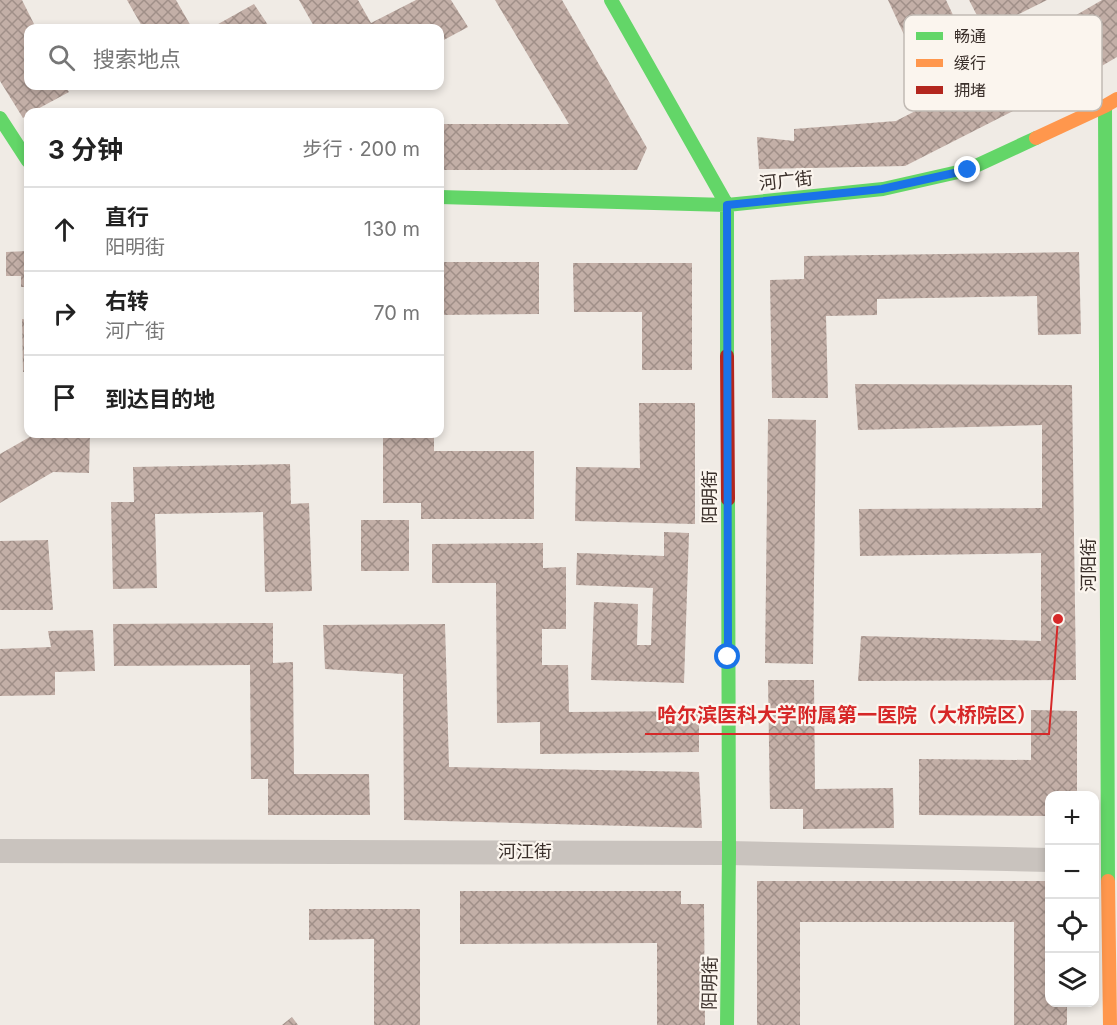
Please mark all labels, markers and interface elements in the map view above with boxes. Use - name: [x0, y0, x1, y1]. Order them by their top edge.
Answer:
- legend: [904, 15, 1102, 111]
- search box: [24, 24, 444, 90]
- text: 畅通: [954, 26, 986, 46]
- icon: search: [45, 41, 78, 74]
- text: 搜索地点: [93, 46, 181, 72]
- text: 缓行: [954, 53, 986, 73]
- text: 拥堵: [954, 80, 986, 100]
- text: 3 分钟: [48, 134, 123, 165]
- text: 步行 · 200 m: [302, 137, 420, 161]
- route end: [954, 156, 980, 182]
- street label: 河广街: [758, 167, 814, 194]
- text: 直行: [105, 204, 149, 230]
- icon: ahead: [48, 213, 81, 246]
- text: 130 m: [364, 217, 420, 241]
- text: 阳明街: [105, 235, 165, 259]
- text: 右转: [105, 288, 149, 314]
- icon: right: [48, 297, 81, 330]
- text: 70 m: [373, 301, 420, 325]
- text: 河广街: [105, 319, 165, 343]
- icon: arrive: [48, 381, 81, 414]
- text: 到达目的地: [105, 386, 215, 412]
- street label: 阳明街: [699, 470, 720, 524]
- street label: 河阳街: [1078, 538, 1099, 592]
- route start: [714, 643, 740, 669]
- callout: 哈尔滨医科大学附属第一医院（大桥院区）: [645, 696, 1049, 734]
- text: 哈尔滨医科大学附属第一医院（大桥院区）: [657, 703, 1037, 727]
- map controls: [1045, 791, 1099, 1007]
- button: +: [1045, 791, 1099, 845]
- street label: 河江街: [498, 841, 552, 862]
- button: −: [1045, 845, 1099, 899]
- button: locate: [1045, 899, 1099, 953]
- button: layers: [1045, 953, 1099, 1007]
- street label: 阳明街: [699, 956, 720, 1010]

